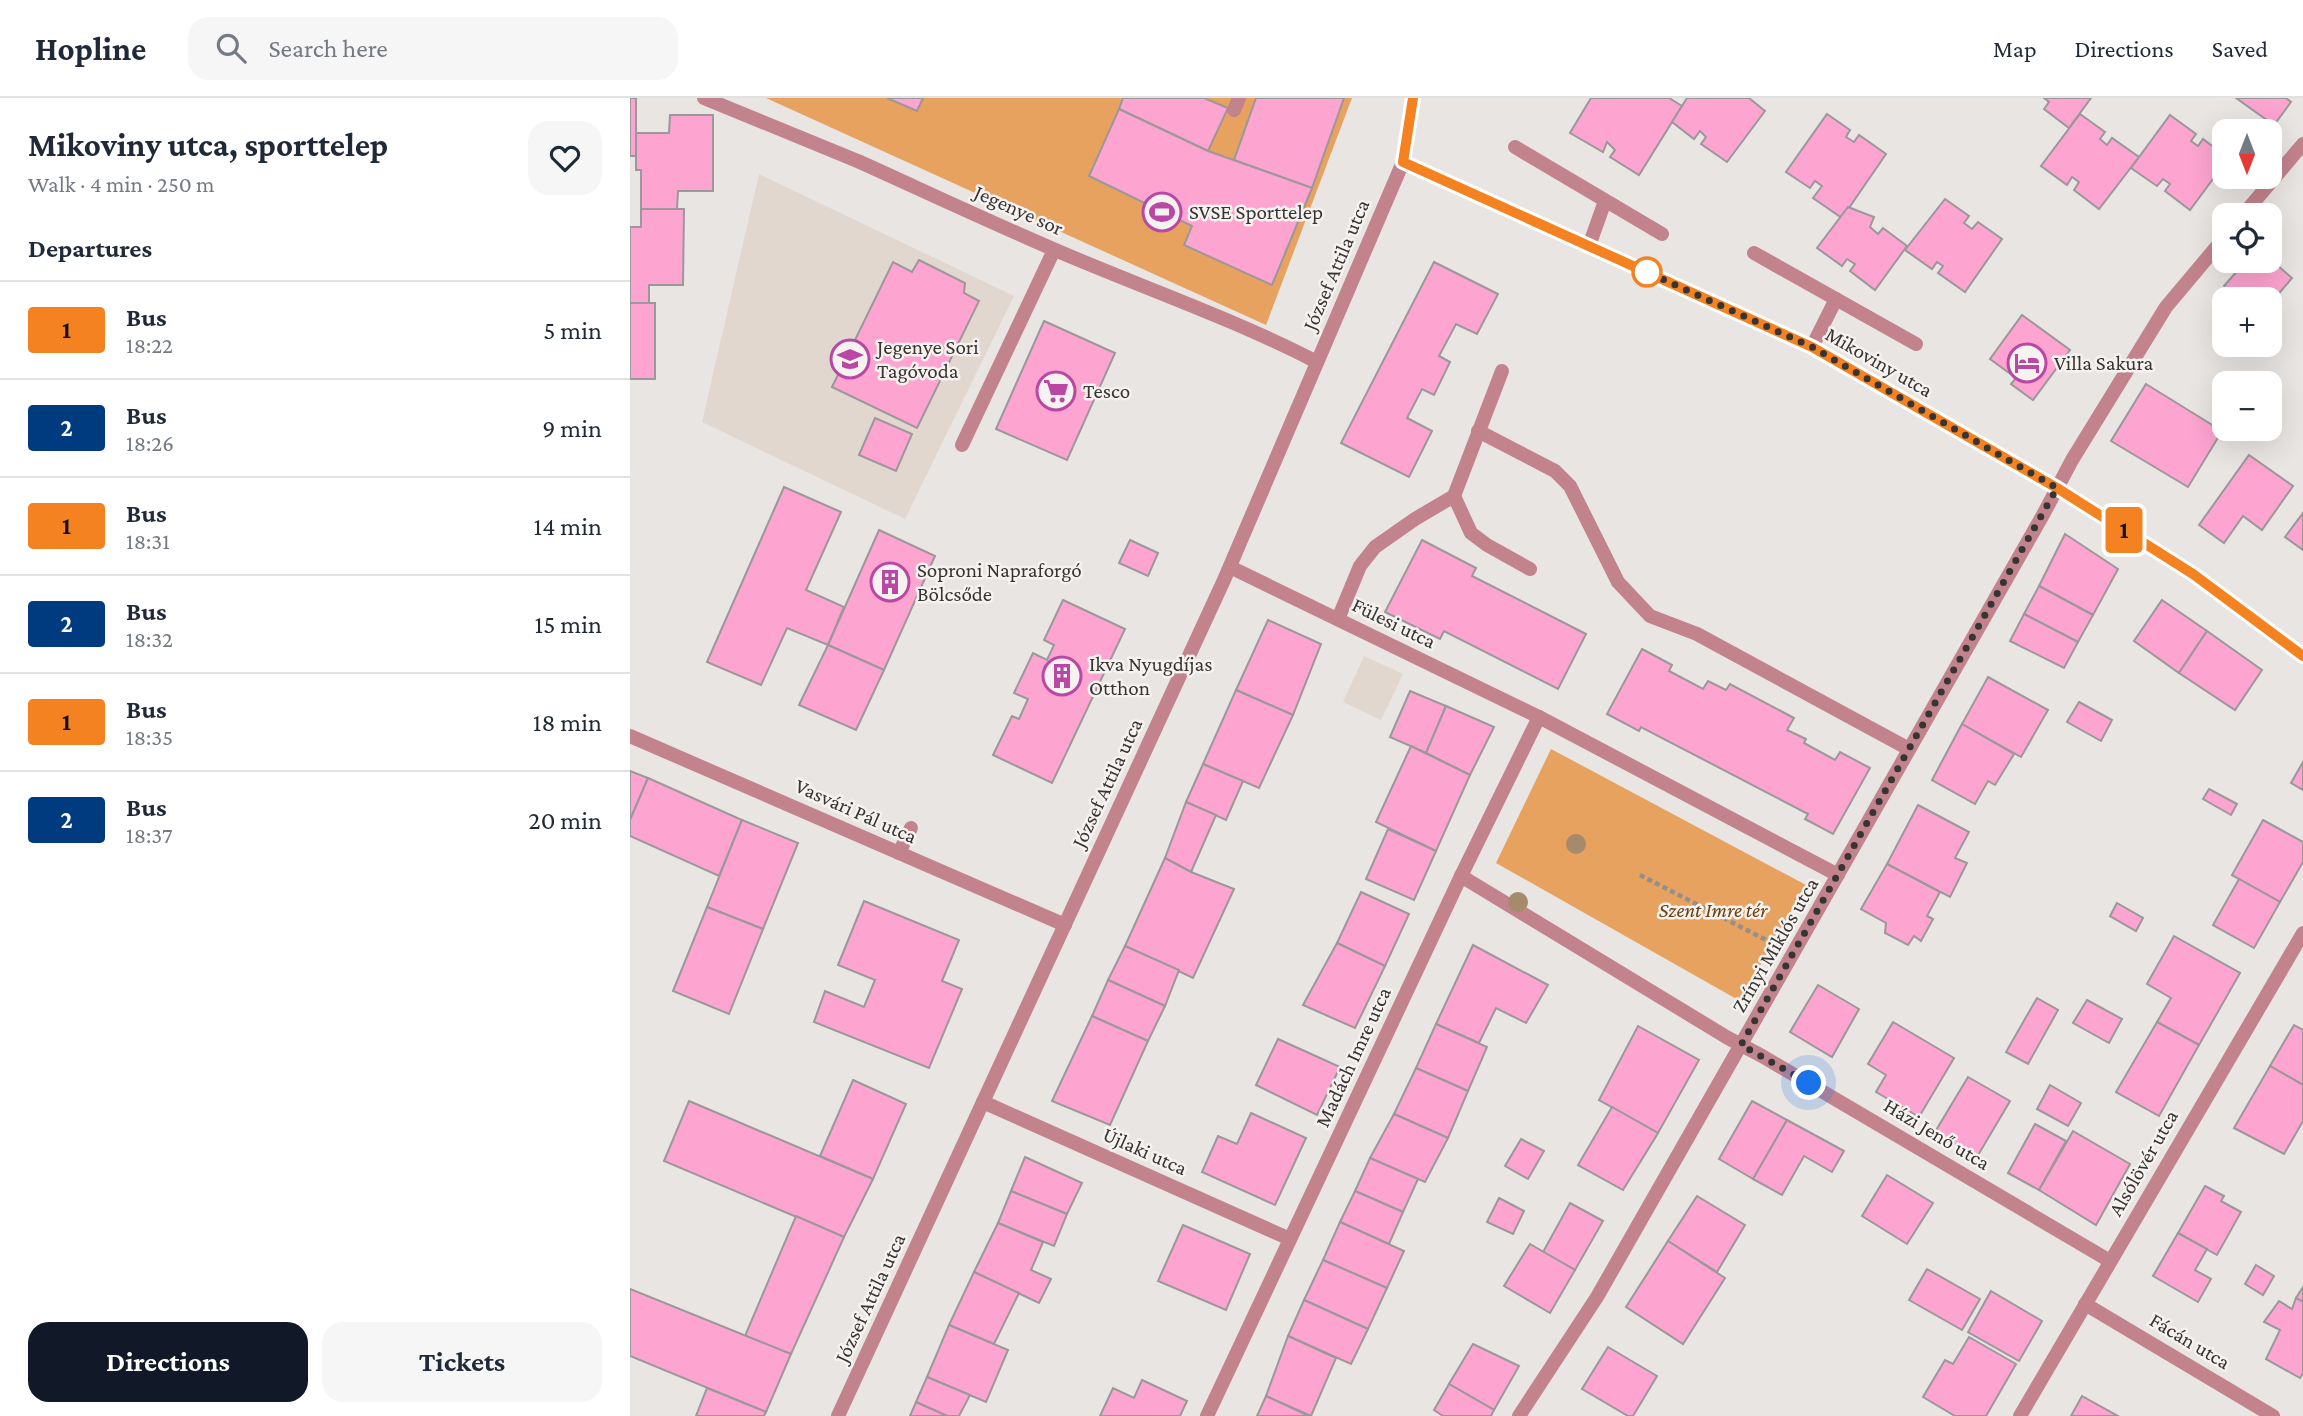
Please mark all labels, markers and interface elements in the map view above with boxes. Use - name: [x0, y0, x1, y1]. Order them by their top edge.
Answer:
- search box: [188, 17, 678, 80]
- icon: search: [212, 29, 250, 67]
- text: Hopline: [35, 30, 146, 67]
- text: Search here: [268, 34, 388, 63]
- text: Map: [1993, 35, 2037, 62]
- text: Directions: [2075, 35, 2174, 62]
- text: Saved: [2212, 35, 2268, 62]
- north arrow: [2212, 119, 2282, 189]
- map controls: [2212, 119, 2282, 441]
- button: heart: [528, 121, 602, 195]
- text: Mikoviny utca, sporttelep: [28, 126, 388, 163]
- text: Walk · 4 min · 250 m: [28, 171, 215, 197]
- street label: Jegenye sor: [969, 179, 1068, 240]
- sports icon: SVSE Sporttelep: [1141, 191, 1183, 233]
- street label: József Attila utca: [1297, 196, 1374, 336]
- place label: SVSE Sporttelep: [1189, 200, 1323, 224]
- button: locate: [2212, 203, 2282, 273]
- text: Departures: [28, 234, 152, 263]
- unlabelled marker: [1632, 257, 1662, 287]
- button: +: [2212, 287, 2282, 357]
- text: Bus: [126, 303, 167, 332]
- text: 1: [62, 316, 71, 343]
- text: 5 min: [543, 316, 602, 345]
- street label: Mikoviny utca: [1821, 322, 1937, 402]
- text: 18:22: [126, 332, 173, 358]
- place label: Jegenye Sori Tagóvoda: [875, 335, 979, 383]
- school or university icon: Jegenye Sori Tagóvoda: [829, 338, 871, 380]
- hotel icon: Villa Sakura: [2006, 342, 2048, 384]
- place label: Villa Sakura: [2054, 351, 2153, 375]
- supermarket icon: Tesco: [1035, 370, 1077, 412]
- button: −: [2212, 371, 2282, 441]
- place label: Tesco: [1083, 379, 1130, 403]
- text: Bus: [126, 401, 167, 430]
- text: 2: [60, 414, 73, 441]
- text: 9 min: [542, 414, 602, 443]
- text: 18:26: [126, 430, 174, 456]
- text: Bus: [126, 499, 167, 528]
- line badge: 1: [2101, 507, 2147, 553]
- text: 1: [62, 512, 71, 539]
- text: 14 min: [534, 512, 602, 541]
- text: 1: [2120, 516, 2128, 543]
- text: 18:31: [126, 528, 170, 554]
- place label: Soproni Napraforgó Bölcsőde: [917, 558, 1082, 606]
- building icon: Soproni Napraforgó Bölcsőde: [869, 561, 911, 603]
- street label: Fülesi utca: [1348, 592, 1440, 654]
- text: Bus: [126, 597, 167, 626]
- text: 2: [60, 610, 73, 637]
- text: 15 min: [535, 610, 602, 639]
- text: 18:32: [126, 626, 173, 652]
- place label: Ikva Nyugdíjas Otthon: [1089, 652, 1212, 700]
- building icon: Ikva Nyugdíjas Otthon: [1041, 655, 1083, 697]
- text: Bus: [126, 695, 167, 724]
- text: 1: [62, 708, 71, 735]
- text: 18 min: [533, 708, 602, 737]
- street label: József Attila utca: [1066, 714, 1148, 853]
- text: 18:35: [126, 724, 173, 750]
- street label: Vasvári Pál utca: [791, 773, 921, 849]
- text: Bus: [126, 793, 167, 822]
- text: 2: [60, 806, 73, 833]
- text: 20 min: [528, 806, 602, 835]
- text: 18:37: [126, 822, 173, 848]
- street label: Zrínyi Miklós utca: [1727, 873, 1823, 1017]
- park label: Szent Imre tér: [1659, 898, 1768, 922]
- street label: Madách Imre utca: [1310, 983, 1396, 1131]
- your location: [1791, 1065, 1826, 1100]
- street label: Házi Jenő utca: [1880, 1093, 1995, 1175]
- street label: Alsólövér utca: [2103, 1105, 2183, 1220]
- street label: Újlaki utca: [1099, 1122, 1191, 1180]
- street label: József Attila utca: [829, 1229, 911, 1368]
- street label: Fácán utca: [2145, 1308, 2235, 1375]
- button: Directions: [28, 1322, 308, 1402]
- button: Tickets: [322, 1322, 602, 1402]

